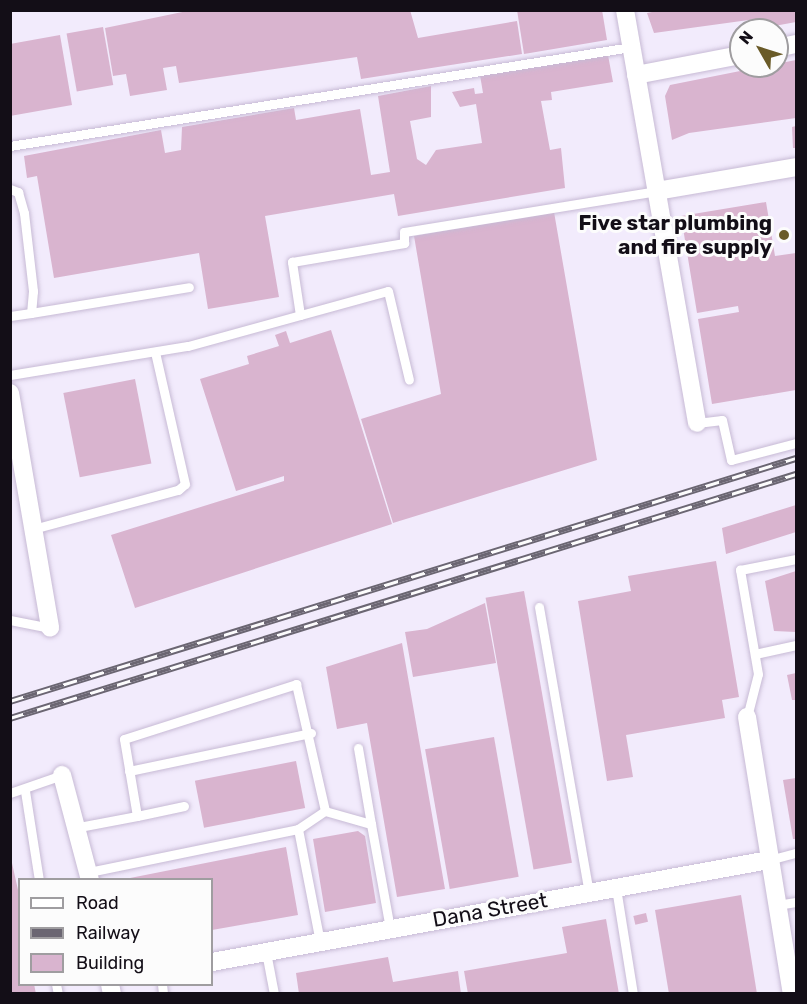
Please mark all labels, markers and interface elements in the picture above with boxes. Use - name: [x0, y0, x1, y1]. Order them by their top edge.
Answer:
- north arrow: [729, 18, 789, 78]
- text: N: [735, 27, 757, 48]
- place label: Five star plumbing and fire supply: [578, 210, 772, 260]
- marker: Five star plumbing and fire supply: [777, 228, 791, 242]
- legend: [18, 878, 213, 986]
- street label: Dana Street: [431, 887, 549, 933]
- text: Road: [76, 892, 119, 914]
- text: Railway: [76, 922, 140, 944]
- text: Building: [76, 952, 144, 974]

